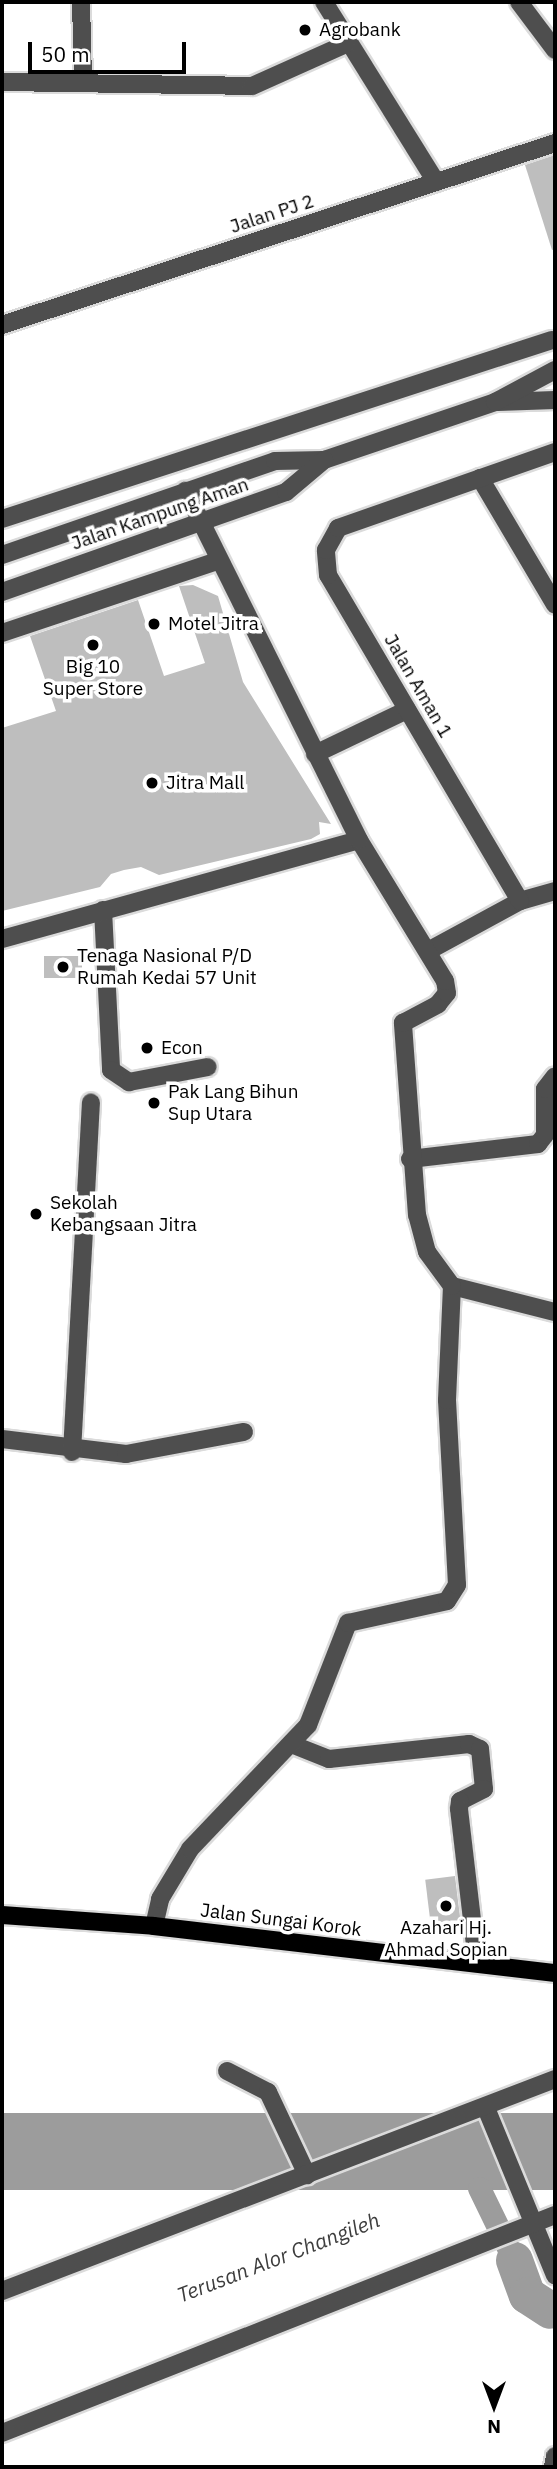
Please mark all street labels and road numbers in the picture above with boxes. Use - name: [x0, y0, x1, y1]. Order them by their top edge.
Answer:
- street label: Jalan PJ 2: [227, 190, 317, 238]
- street label: Jalan Kampung Aman: [68, 473, 252, 555]
- street label: Jalan Aman 1: [379, 630, 457, 742]
- street label: Jalan Sungai Korok: [199, 1899, 363, 1941]

